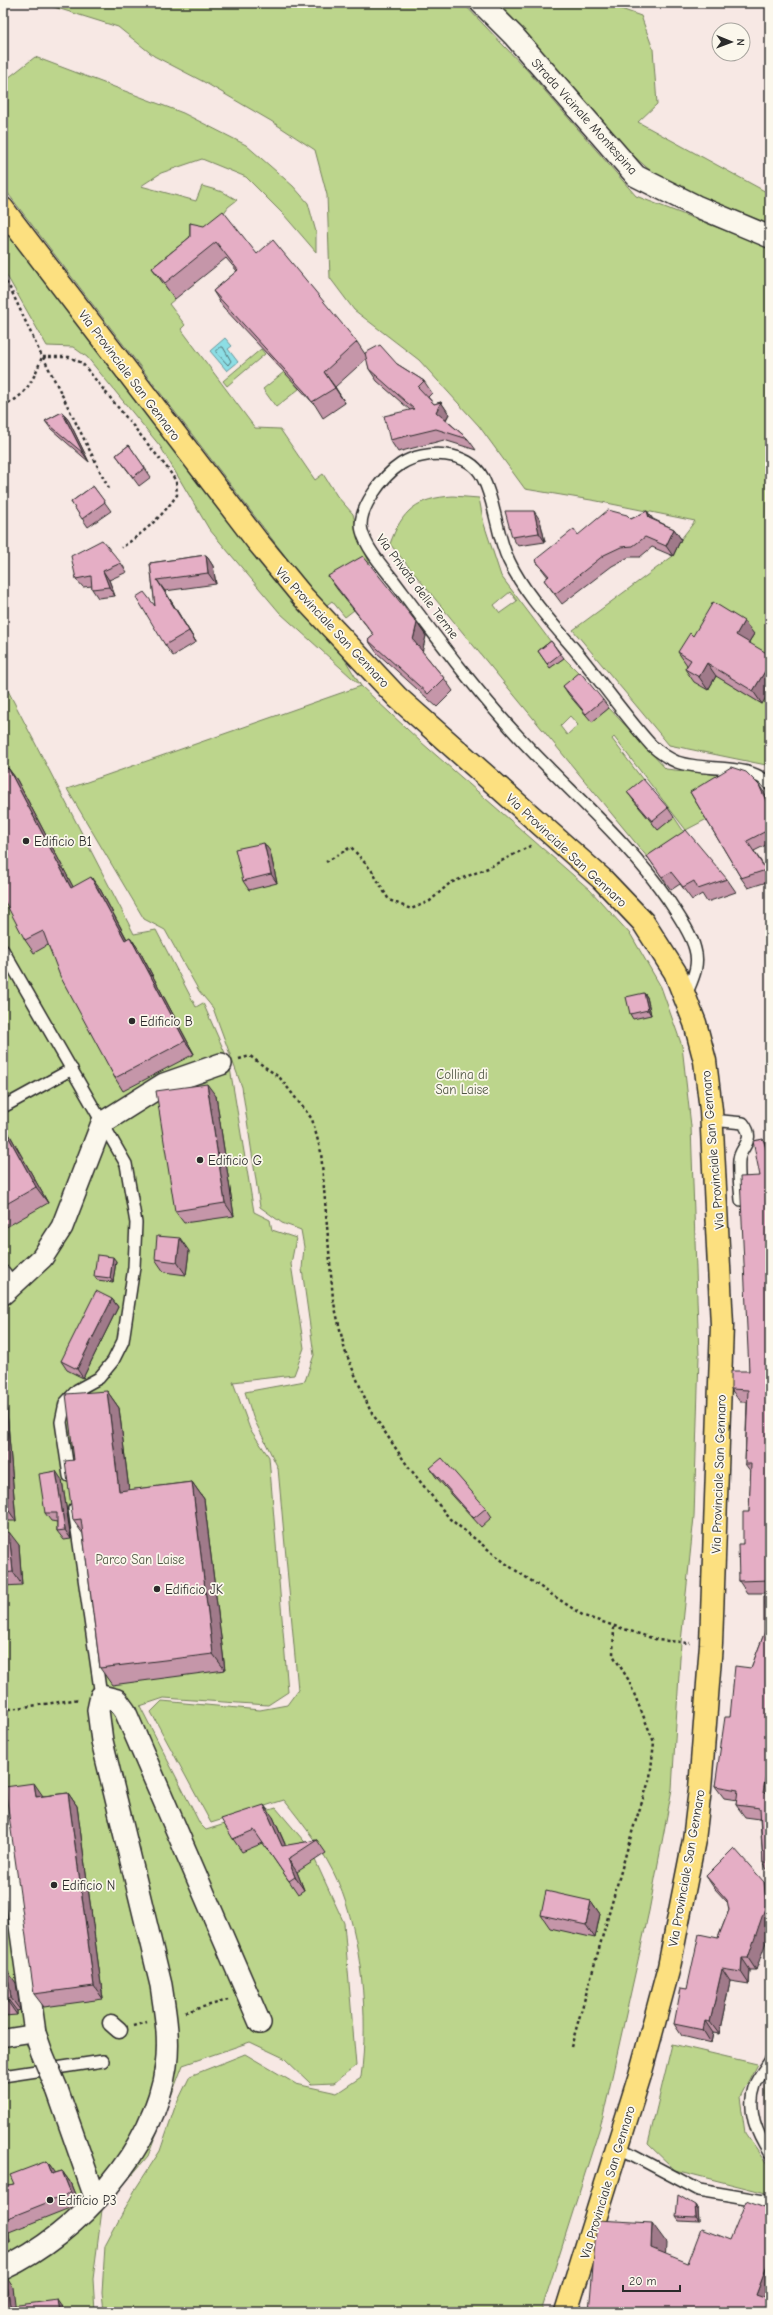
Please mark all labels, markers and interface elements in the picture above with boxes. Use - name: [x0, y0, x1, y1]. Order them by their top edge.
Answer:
- north arrow: [711, 22, 751, 62]
- text: N: [734, 38, 747, 46]
- street label: Strada Vicinale Montespina: [528, 55, 641, 178]
- street label: Via Provinciale San Gennaro: [76, 307, 184, 444]
- street label: Via Privata delle Terme: [373, 531, 462, 642]
- street label: Via Provinciale San Gennaro: [273, 564, 393, 691]
- street label: Via Provinciale San Gennaro: [503, 791, 630, 910]
- place label: Edificio B1: [34, 834, 92, 849]
- marker: Edificio B1: [21, 836, 31, 846]
- place label: Edificio B: [140, 1014, 193, 1029]
- marker: Edificio B: [127, 1016, 137, 1026]
- park label: Collina di San Laise: [435, 1067, 489, 1097]
- street label: Via Provinciale San Gennaro: [698, 1070, 727, 1230]
- place label: Edificio G: [208, 1153, 262, 1168]
- marker: Edificio G: [195, 1155, 205, 1165]
- street label: Via Provinciale San Gennaro: [708, 1394, 729, 1554]
- park label: Parco San Laise: [96, 1552, 185, 1567]
- place label: Edificio JK: [165, 1582, 224, 1597]
- marker: Edificio JK: [152, 1584, 162, 1594]
- street label: Via Provinciale San Gennaro: [665, 1788, 708, 1948]
- place label: Edificio N: [62, 1878, 115, 1893]
- marker: Edificio N: [49, 1880, 59, 1890]
- street label: Via Provinciale San Gennaro: [577, 2104, 638, 2260]
- place label: Edificio P3: [58, 2193, 117, 2208]
- marker: Edificio P3: [45, 2195, 55, 2205]
- scale bar: [623, 2267, 680, 2293]
- text: 20 m: [629, 2274, 657, 2288]

